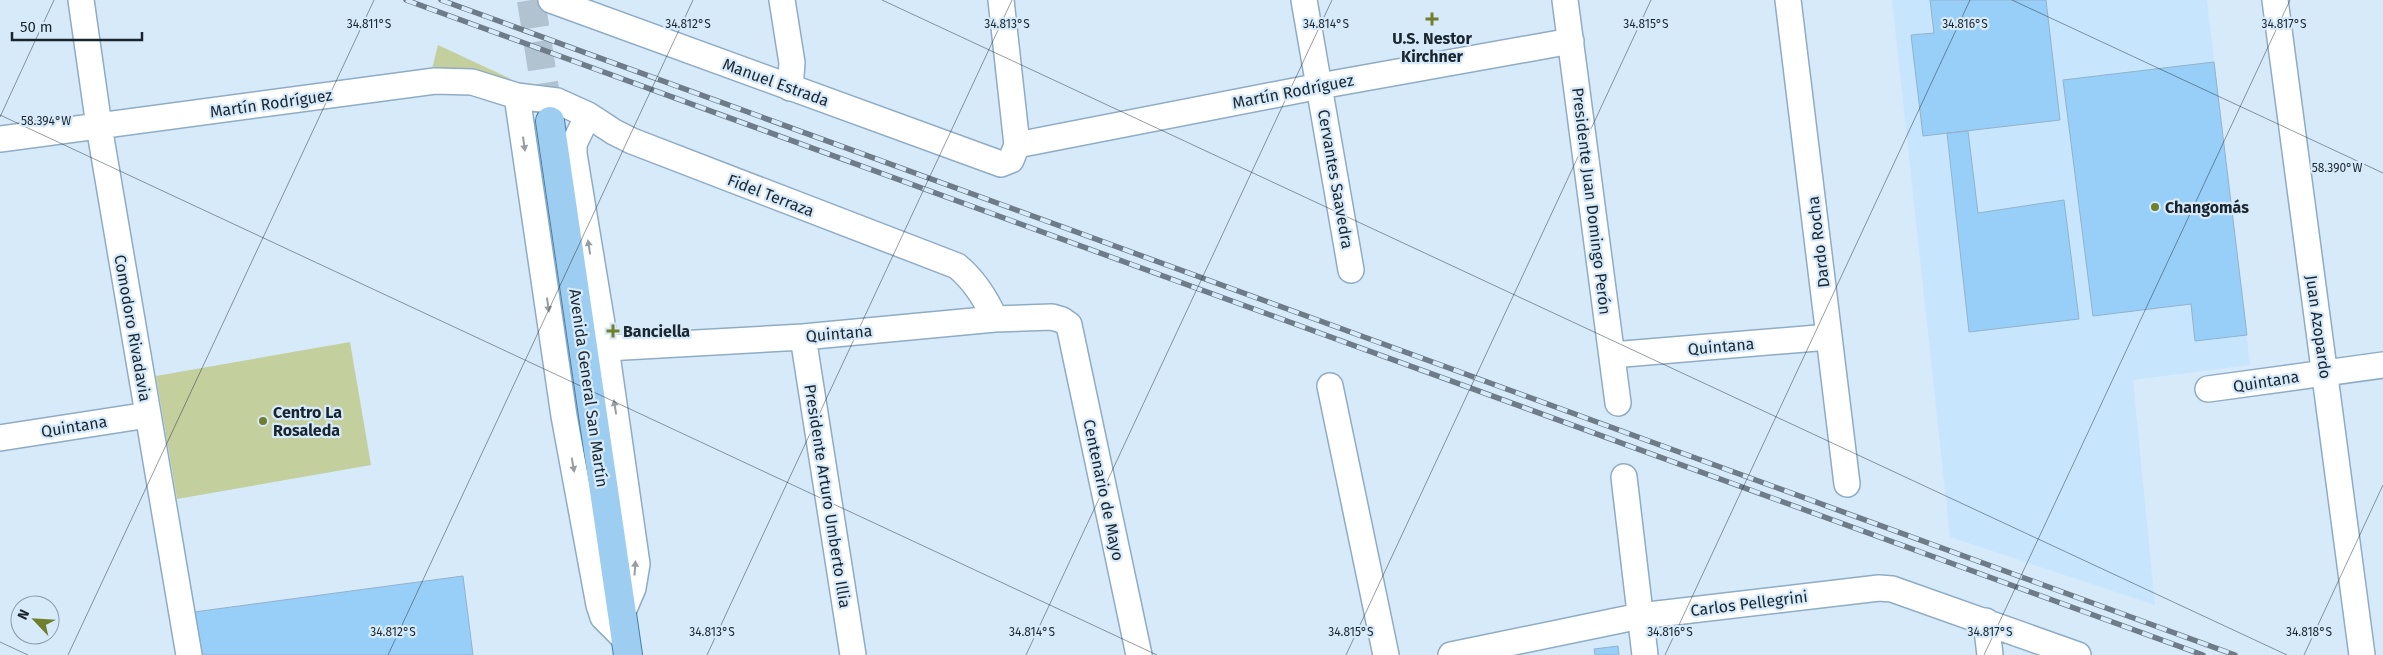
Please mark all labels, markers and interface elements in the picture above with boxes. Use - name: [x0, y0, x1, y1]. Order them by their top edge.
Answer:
- scale bar: [12, 10, 142, 42]
- marker: U.S. Nestor Kirchner: [1425, 12, 1439, 26]
- text: 34.811°S: [347, 17, 392, 31]
- text: 34.812°S: [665, 17, 711, 31]
- text: 34.813°S: [984, 17, 1030, 31]
- text: 34.814°S: [1303, 17, 1349, 31]
- text: 34.815°S: [1623, 17, 1669, 31]
- text: 34.816°S: [1942, 17, 1988, 31]
- text: 34.817°S: [2262, 17, 2307, 31]
- text: 50 m: [20, 18, 53, 36]
- place label: U.S. Nestor Kirchner: [1392, 29, 1472, 66]
- street label: Manuel Estrada: [720, 54, 832, 111]
- street label: Martín Rodríguez: [1231, 70, 1355, 113]
- street label: Martín Rodríguez: [209, 86, 333, 121]
- street label: Presidente Juan Domingo Perón: [1568, 86, 1615, 316]
- street label: Cervantes Saavedra: [1314, 108, 1357, 250]
- text: 58.394°W: [21, 114, 71, 128]
- one-way arrow: [520, 136, 528, 152]
- text: 58.390°W: [2312, 161, 2362, 175]
- street label: Fidel Terraza: [725, 170, 817, 221]
- street label: Dardo Rocha: [1803, 195, 1834, 289]
- place label: Changomás: [2165, 198, 2249, 217]
- marker: Changomás: [2149, 201, 2161, 213]
- one-way arrow: [585, 238, 593, 254]
- street label: Comodoro Rivadavia: [110, 253, 155, 403]
- street label: Juan Azopardo: [2302, 274, 2335, 380]
- street label: Avenida General San Martín: [565, 288, 612, 488]
- one-way arrow: [544, 297, 552, 313]
- street label: Quintana: [805, 321, 873, 346]
- place label: Banciella: [623, 322, 690, 341]
- marker: Banciella: [607, 325, 619, 337]
- street label: Quintana: [1687, 334, 1755, 359]
- street label: Quintana: [2232, 367, 2301, 396]
- street label: Presidente Arturo Umberto Illia: [800, 383, 855, 609]
- one-way arrow: [611, 399, 619, 415]
- place label: Centro La Rosaleda: [273, 403, 342, 440]
- street label: Quintana: [40, 412, 109, 441]
- marker: Centro La Rosaleda: [257, 415, 269, 427]
- street label: Centenario de Mayo: [1079, 418, 1128, 562]
- one-way arrow: [570, 458, 578, 474]
- one-way arrow: [632, 560, 640, 576]
- street label: Carlos Pellegrini: [1689, 587, 1809, 620]
- north arrow: [10, 595, 60, 645]
- text: N: [14, 607, 33, 623]
- text: 34.812°S: [370, 625, 416, 639]
- text: 34.813°S: [689, 625, 735, 639]
- text: 34.814°S: [1009, 625, 1055, 639]
- text: 34.815°S: [1328, 625, 1374, 639]
- text: 34.816°S: [1647, 625, 1693, 639]
- text: 34.817°S: [1968, 625, 2013, 639]
- text: 34.818°S: [2286, 625, 2332, 639]

